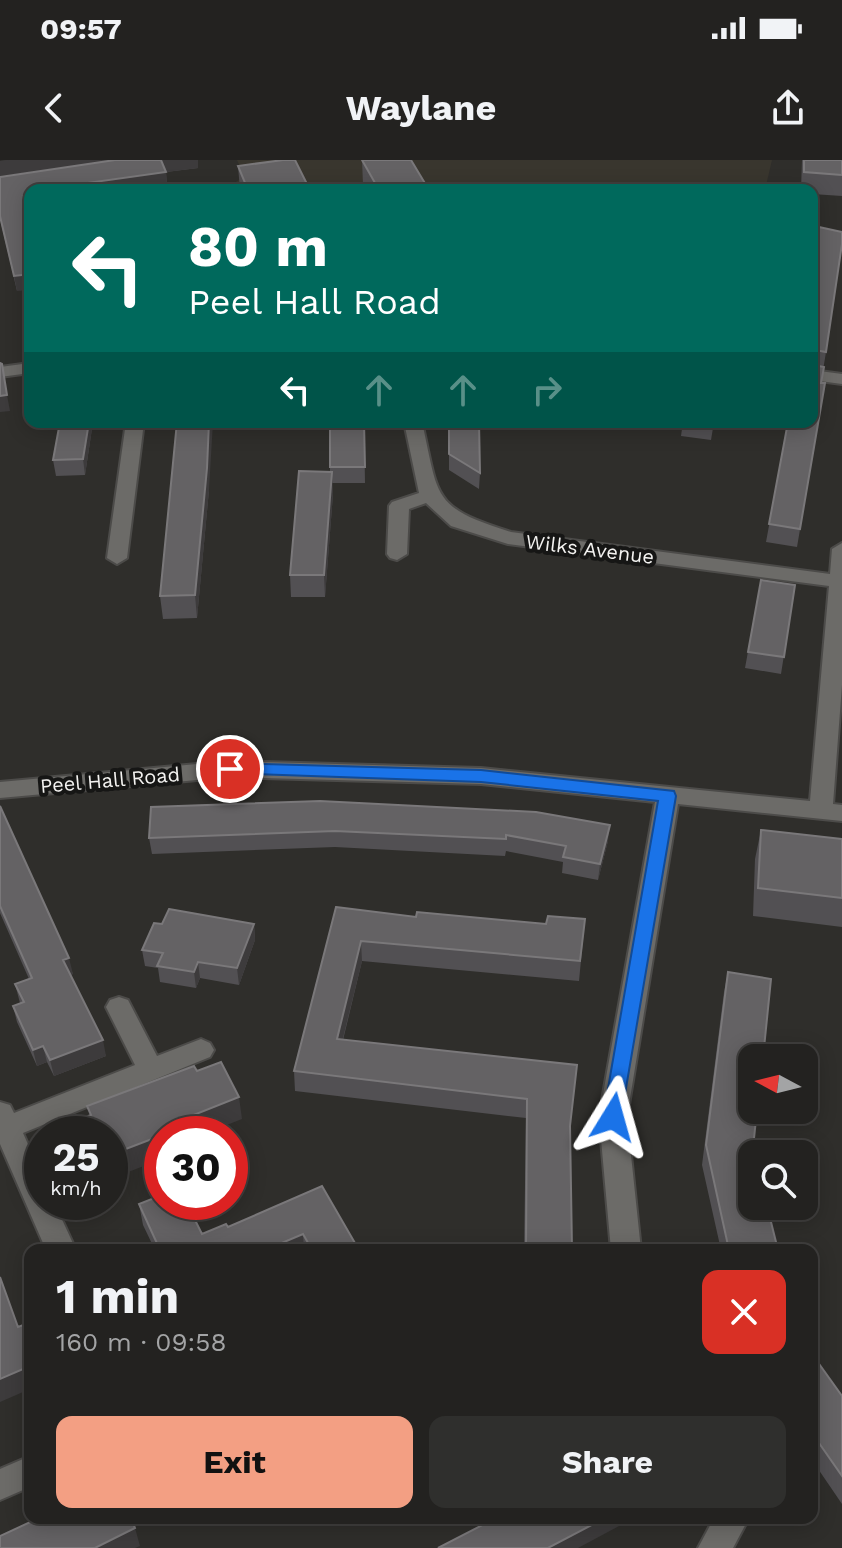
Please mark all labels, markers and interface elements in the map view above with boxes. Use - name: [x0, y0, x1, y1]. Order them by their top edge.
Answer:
- text: 09:57: [40, 11, 122, 46]
- icon: back: [32, 86, 76, 130]
- icon: share: [766, 86, 810, 130]
- text: Waylane: [346, 87, 496, 129]
- text: 80 m: [188, 214, 328, 280]
- icon: left: [56, 216, 160, 320]
- text: Peel Hall Road: [188, 281, 441, 323]
- icon: left: [273, 368, 317, 412]
- icon: ahead: [357, 368, 401, 412]
- icon: ahead: [441, 368, 485, 412]
- icon: right: [525, 368, 569, 412]
- street label: Wilks Avenue: [524, 529, 656, 569]
- pin: [196, 735, 264, 803]
- icon: arrive: [208, 747, 252, 791]
- street label: Peel Hall Road: [39, 762, 181, 798]
- north arrow: [738, 1044, 818, 1124]
- map controls: [738, 1044, 818, 1220]
- position arrow: [571, 1075, 655, 1159]
- speed limit sign: 30: [144, 1116, 248, 1220]
- text: 25: [52, 1134, 100, 1181]
- button: search: [738, 1140, 818, 1220]
- text: km/h: [50, 1176, 102, 1200]
- text: 1 min: [56, 1268, 179, 1325]
- button: close: [702, 1270, 786, 1354]
- text: 160 m · 09:58: [56, 1327, 226, 1357]
- button: Exit: [56, 1416, 413, 1508]
- button: Share: [429, 1416, 786, 1508]

